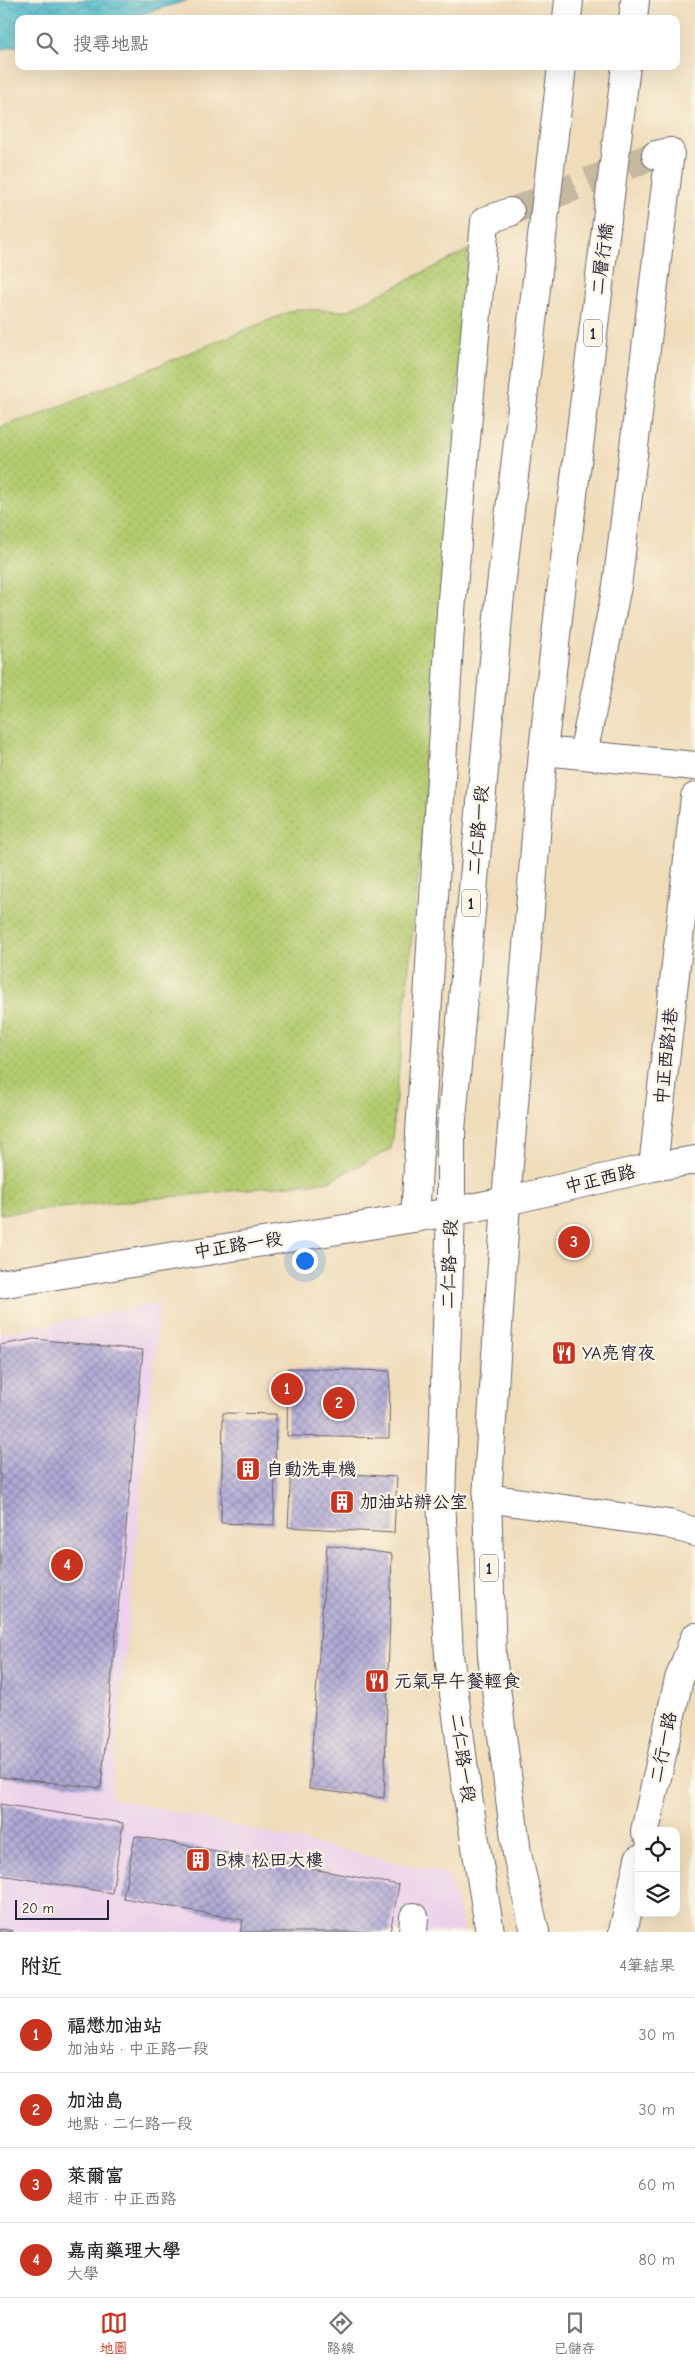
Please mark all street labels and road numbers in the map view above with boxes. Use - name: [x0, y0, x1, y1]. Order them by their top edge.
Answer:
- street label: 二層行橋: [588, 222, 617, 296]
- road number: 1: [584, 319, 602, 346]
- street label: 二仁路一段: [464, 784, 493, 876]
- road number: 1: [462, 890, 480, 916]
- street label: 中正西路1巷: [651, 1007, 682, 1105]
- street label: 中正西路: [563, 1161, 638, 1198]
- street label: 二仁路一段: [437, 1219, 462, 1309]
- street label: 中正路一段: [192, 1228, 284, 1263]
- road number: 1: [480, 1555, 498, 1582]
- street label: 二行一路: [646, 1710, 681, 1785]
- street label: 二仁路一段: [446, 1712, 479, 1804]

